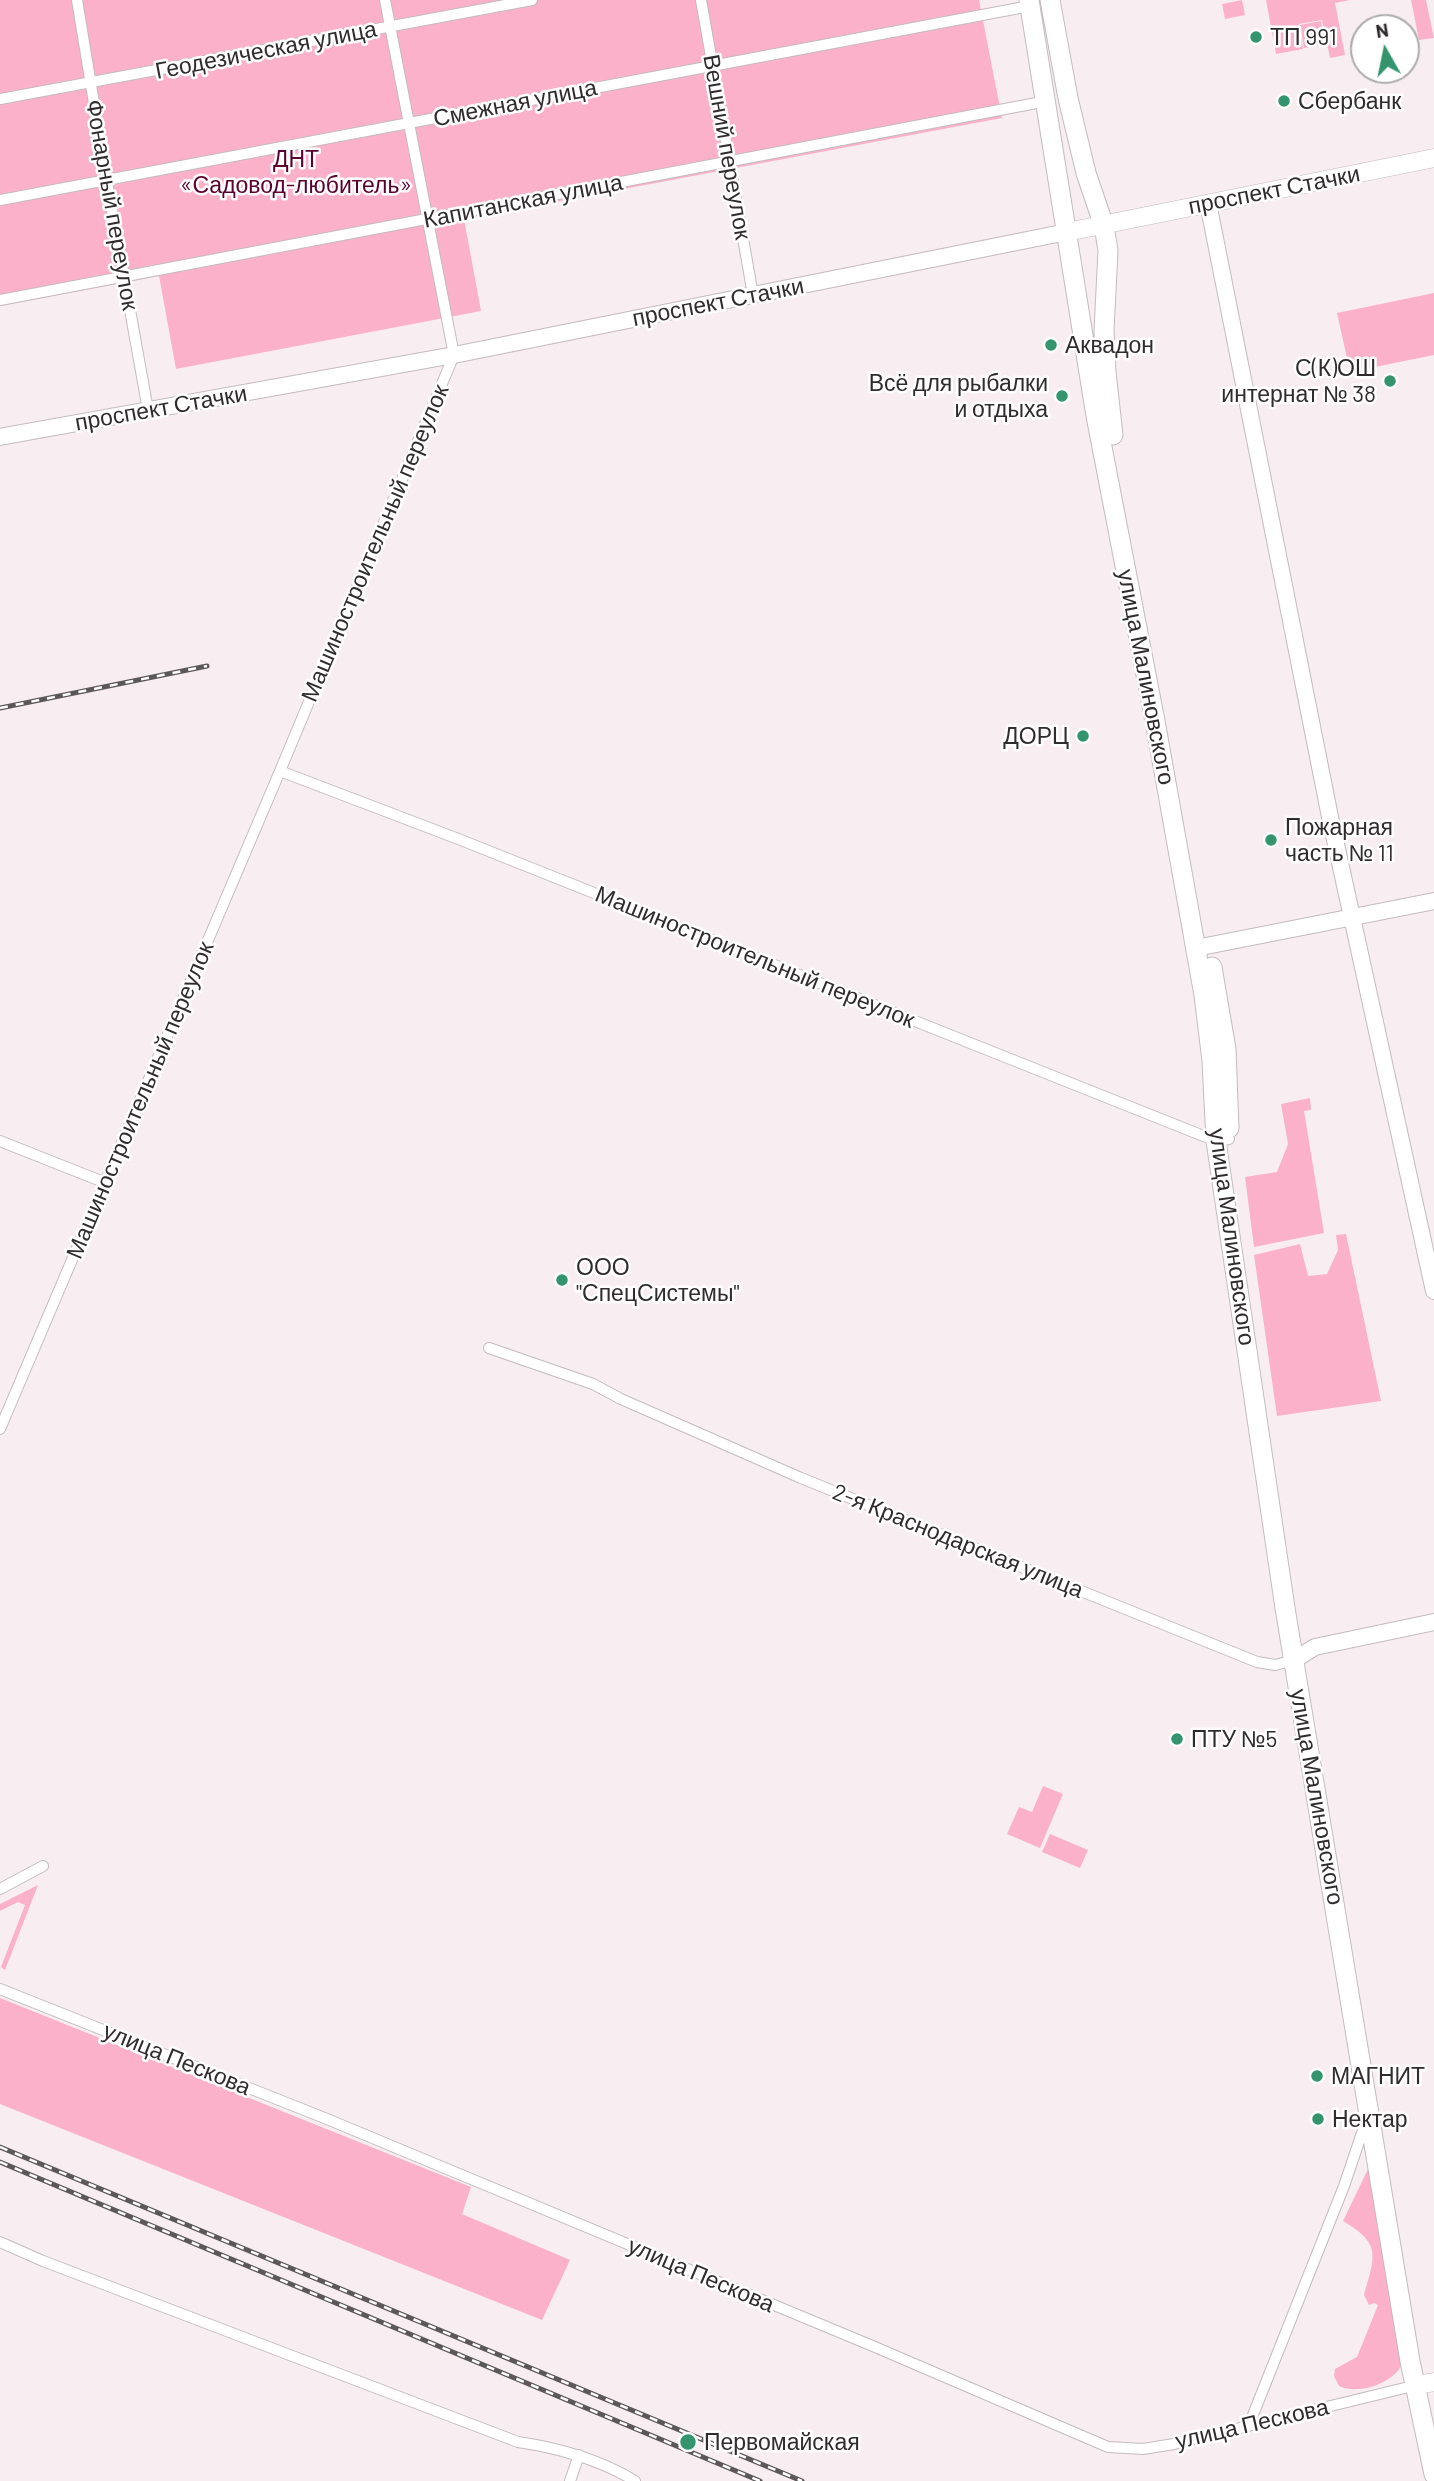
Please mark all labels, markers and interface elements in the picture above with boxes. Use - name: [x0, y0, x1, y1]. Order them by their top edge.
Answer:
- north arrow: [1350, 14, 1420, 84]
- street label: Геодезическая улица: [153, 15, 379, 85]
- text: N: [1374, 17, 1390, 42]
- place label: ТП 991: [1270, 23, 1337, 51]
- marker: ТП 991: [1248, 29, 1264, 45]
- street label: Вешний переулок: [697, 52, 757, 242]
- street label: Смежная улица: [431, 74, 599, 132]
- place label: Сбербанк: [1298, 87, 1401, 115]
- marker: Сбербанк: [1276, 93, 1292, 109]
- street label: Фонарный переулок: [80, 98, 144, 312]
- park label: ДНТ «Садовод-любитель»: [180, 145, 412, 199]
- street label: проспект Стачки: [1186, 160, 1362, 220]
- street label: Капитанская улица: [421, 168, 625, 234]
- street label: проспект Стачки: [630, 272, 806, 332]
- place label: Аквадон: [1065, 331, 1154, 359]
- marker: Аквадон: [1043, 337, 1059, 353]
- place label: С(К)ОШ интернат № 38: [1221, 354, 1376, 408]
- place label: Всё для рыбалки и отдыха: [869, 369, 1048, 423]
- marker: С(К)ОШ интернат № 38: [1382, 373, 1398, 389]
- street label: проспект Стачки: [73, 379, 249, 437]
- street label: Машиностроительный переулок: [295, 380, 455, 706]
- marker: Всё для рыбалки и отдыха: [1054, 388, 1070, 404]
- street label: улица Малиновского: [1112, 567, 1180, 787]
- place label: ДОРЦ: [1003, 722, 1069, 750]
- marker: ДОРЦ: [1075, 728, 1091, 744]
- place label: Пожарная часть № 11: [1285, 813, 1394, 867]
- marker: Пожарная часть № 11: [1263, 832, 1279, 848]
- street label: Машиностроительный переулок: [591, 880, 919, 1034]
- street label: Машиностроительный переулок: [60, 937, 220, 1263]
- street label: улица Малиновского: [1203, 1127, 1261, 1347]
- place label: ООО "СпецСистемы": [576, 1253, 739, 1307]
- marker: ООО "СпецСистемы": [554, 1272, 570, 1288]
- street label: 2-я Краснодарская улица: [829, 1478, 1087, 1604]
- street label: улица Малиновского: [1284, 1687, 1350, 1907]
- place label: ПТУ №5: [1191, 1725, 1277, 1753]
- marker: ПТУ №5: [1169, 1731, 1185, 1747]
- street label: улица Пескова: [99, 2017, 255, 2101]
- place label: МАГНИТ: [1331, 2062, 1425, 2090]
- marker: МАГНИТ: [1309, 2068, 1325, 2084]
- place label: Нектар: [1332, 2105, 1408, 2133]
- marker: Нектар: [1310, 2111, 1326, 2127]
- street label: улица Пескова: [624, 2232, 778, 2318]
- street label: улица Пескова: [1173, 2393, 1331, 2455]
- place label: Первомайская: [704, 2428, 860, 2456]
- marker: Первомайская: [678, 2432, 698, 2452]

